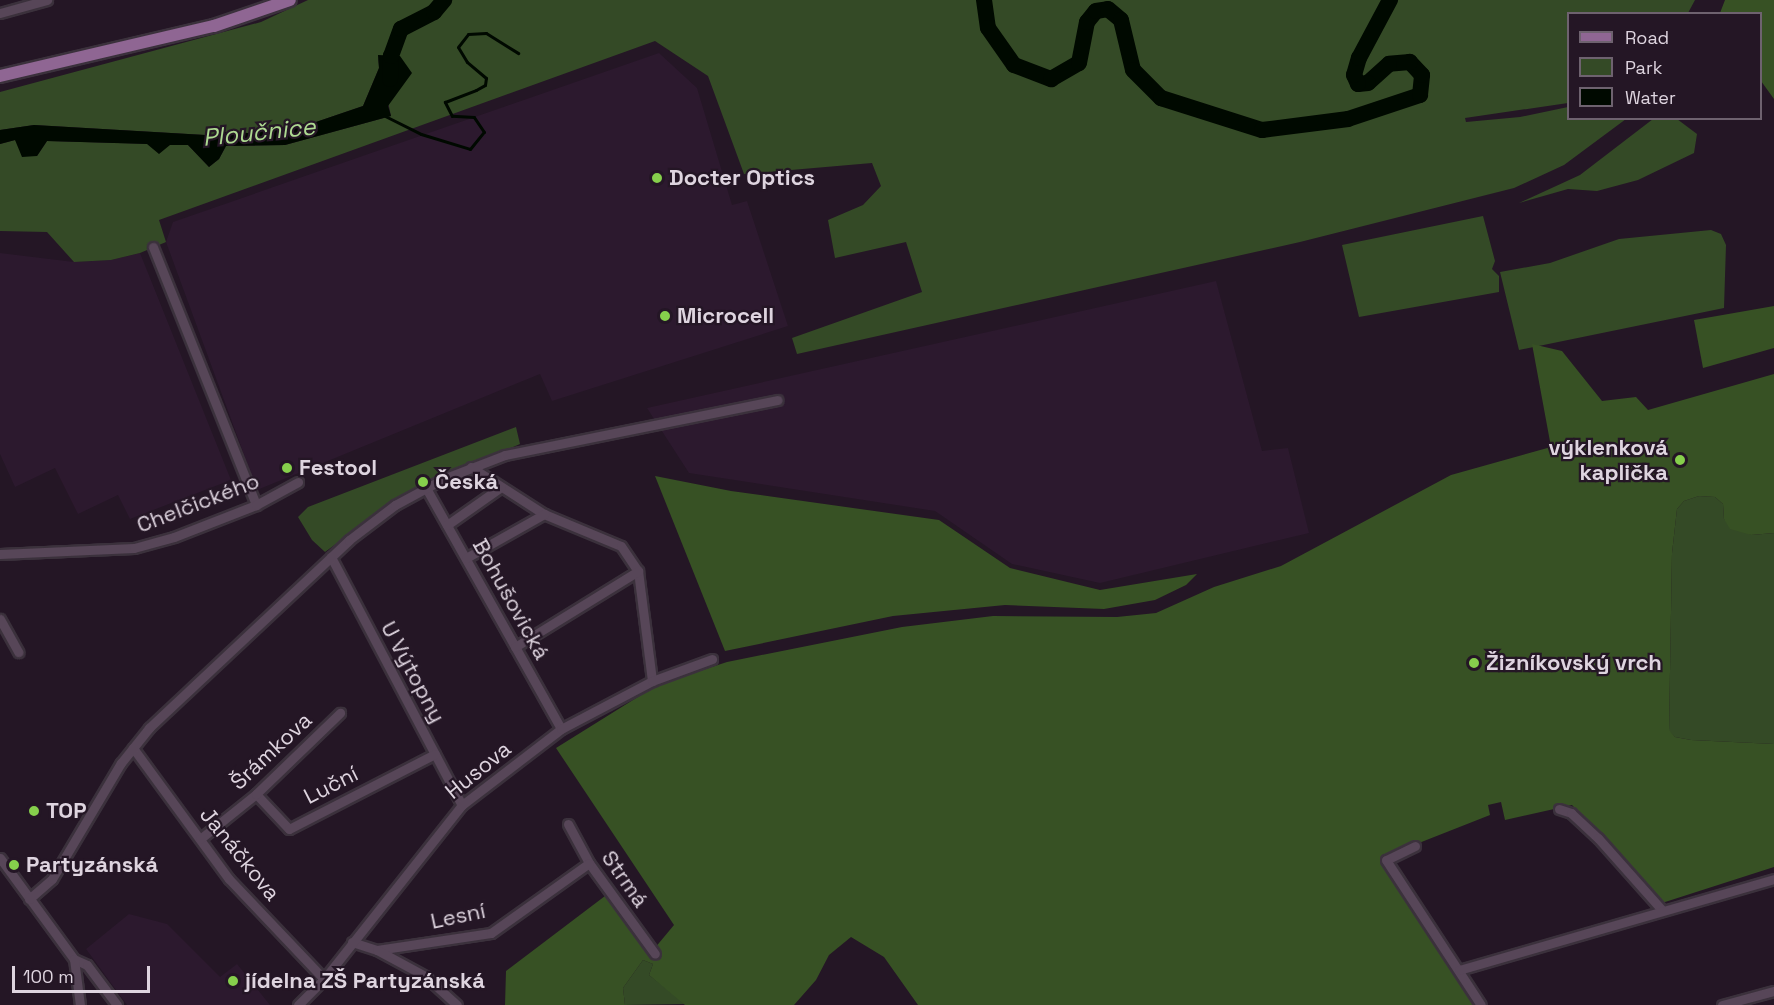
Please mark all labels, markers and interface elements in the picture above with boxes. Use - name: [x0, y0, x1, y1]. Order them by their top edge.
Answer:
- legend: [1567, 12, 1762, 120]
- text: Road: [1625, 26, 1669, 49]
- text: Park: [1625, 56, 1662, 79]
- text: Water: [1625, 86, 1676, 109]
- water label: Ploučnice: [201, 112, 317, 152]
- place label: Docter Optics: [669, 165, 815, 191]
- marker: Docter Optics: [650, 171, 664, 185]
- place label: Microcell: [677, 303, 774, 329]
- marker: Microcell: [658, 309, 672, 323]
- place label: výklenková kaplička: [1548, 434, 1668, 486]
- marker: výklenková kaplička: [1673, 453, 1687, 467]
- place label: Festool: [299, 455, 377, 481]
- marker: Festool: [280, 461, 294, 475]
- street label: Chelčického: [133, 468, 263, 538]
- place label: Česká: [435, 469, 498, 495]
- marker: Česká: [416, 475, 430, 489]
- street label: Bohušovická: [467, 534, 555, 664]
- street label: U Výtopny: [375, 617, 451, 727]
- place label: Žizníkovský vrch: [1486, 650, 1662, 676]
- marker: Žizníkovský vrch: [1467, 656, 1481, 670]
- street label: Šrámkova: [225, 707, 317, 795]
- street label: Husova: [440, 736, 516, 804]
- street label: Luční: [299, 760, 363, 810]
- place label: TOP: [46, 798, 86, 824]
- street label: Janáčkova: [194, 802, 286, 906]
- marker: TOP: [27, 804, 41, 818]
- street label: Strmá: [596, 845, 654, 913]
- place label: Partyzánská: [26, 852, 158, 878]
- marker: Partyzánská: [7, 858, 21, 872]
- street label: Lesní: [428, 897, 488, 935]
- scale bar: [15, 954, 153, 992]
- text: 100 m: [23, 965, 74, 988]
- place label: jídelna ZŠ Partyzánská: [245, 968, 485, 994]
- marker: jídelna ZŠ Partyzánská: [226, 974, 240, 988]

